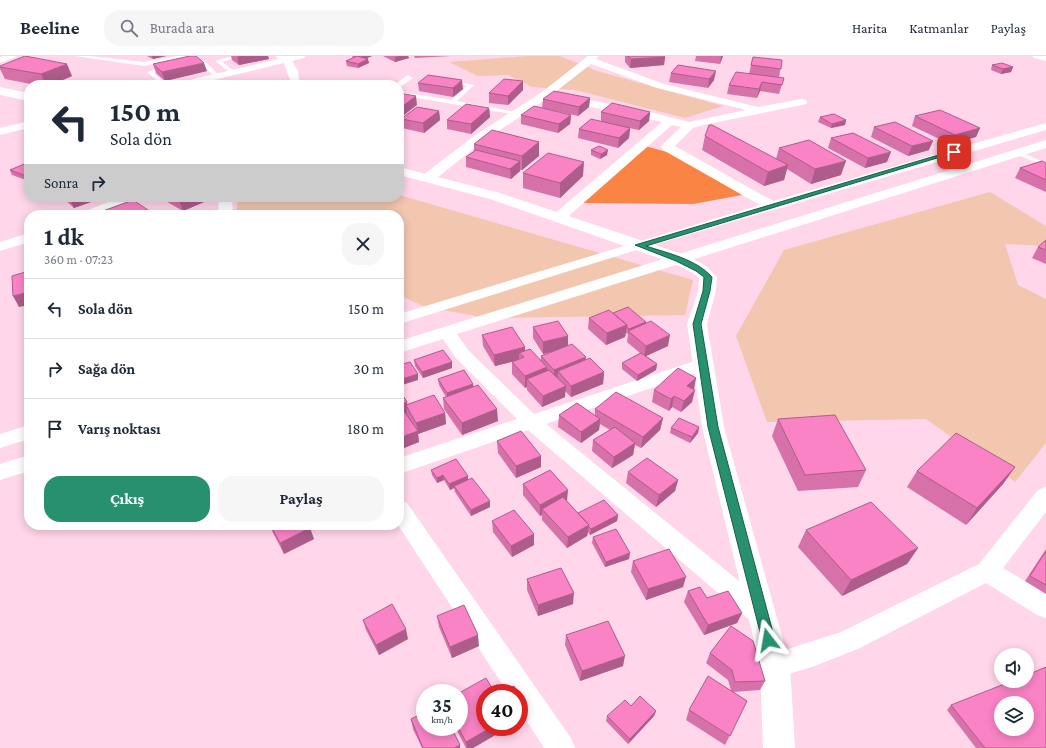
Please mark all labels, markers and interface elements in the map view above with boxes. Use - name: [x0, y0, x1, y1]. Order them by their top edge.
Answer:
- search box: [104, 10, 384, 46]
- text: Beeline: [20, 17, 80, 38]
- icon: search: [118, 17, 140, 39]
- text: Burada ara: [150, 20, 214, 36]
- text: Harita: [852, 20, 887, 36]
- text: Katmanlar: [909, 20, 969, 36]
- text: Paylaş: [991, 20, 1026, 36]
- icon: left: [44, 96, 96, 148]
- text: 150 m: [110, 96, 180, 127]
- text: Sola dön: [110, 129, 172, 149]
- pin: [937, 135, 971, 169]
- icon: arrive: [943, 141, 965, 163]
- icon: right: [87, 172, 109, 194]
- text: Sonra: [44, 175, 79, 191]
- text: 1 dk: [44, 223, 84, 250]
- button: close: [342, 223, 384, 265]
- text: 360 m · 07:23: [44, 252, 113, 267]
- icon: left: [44, 298, 66, 320]
- text: Sola dön: [78, 301, 133, 317]
- text: 150 m: [349, 301, 384, 317]
- icon: right: [44, 358, 66, 380]
- text: Sağa dön: [78, 361, 135, 377]
- text: 30 m: [354, 361, 384, 377]
- icon: arrive: [44, 418, 66, 440]
- text: Varış noktası: [78, 421, 161, 437]
- text: 180 m: [348, 421, 384, 437]
- button: Çıkış: [44, 476, 210, 522]
- button: Paylaş: [218, 476, 384, 522]
- position arrow: [747, 619, 789, 661]
- map controls: [994, 648, 1034, 736]
- button: sound: [994, 648, 1034, 688]
- speed limit sign: 40: [476, 684, 528, 736]
- text: 35: [432, 694, 452, 716]
- button: layers: [994, 696, 1034, 736]
- text: km/h: [431, 714, 453, 725]

